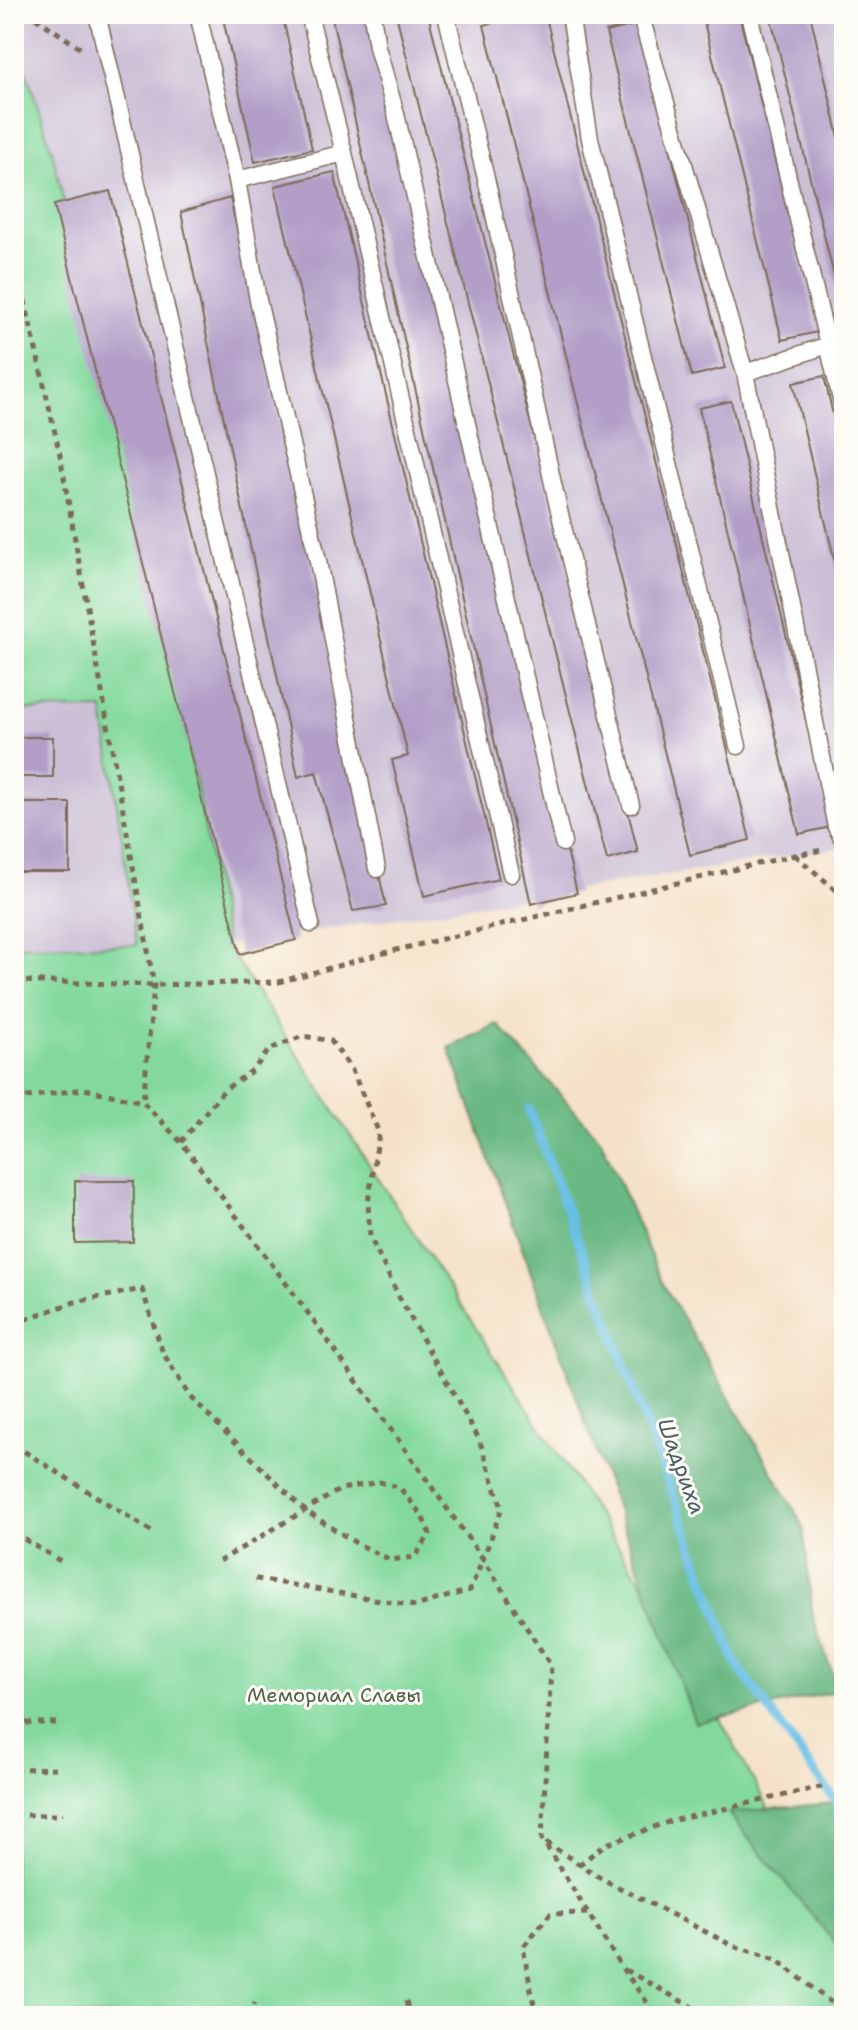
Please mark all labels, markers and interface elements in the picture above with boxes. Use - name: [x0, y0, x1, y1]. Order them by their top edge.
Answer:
- water label: Шадриха: [651, 1414, 712, 1518]
- park label: Мемориал Славы: [247, 1682, 421, 1708]

